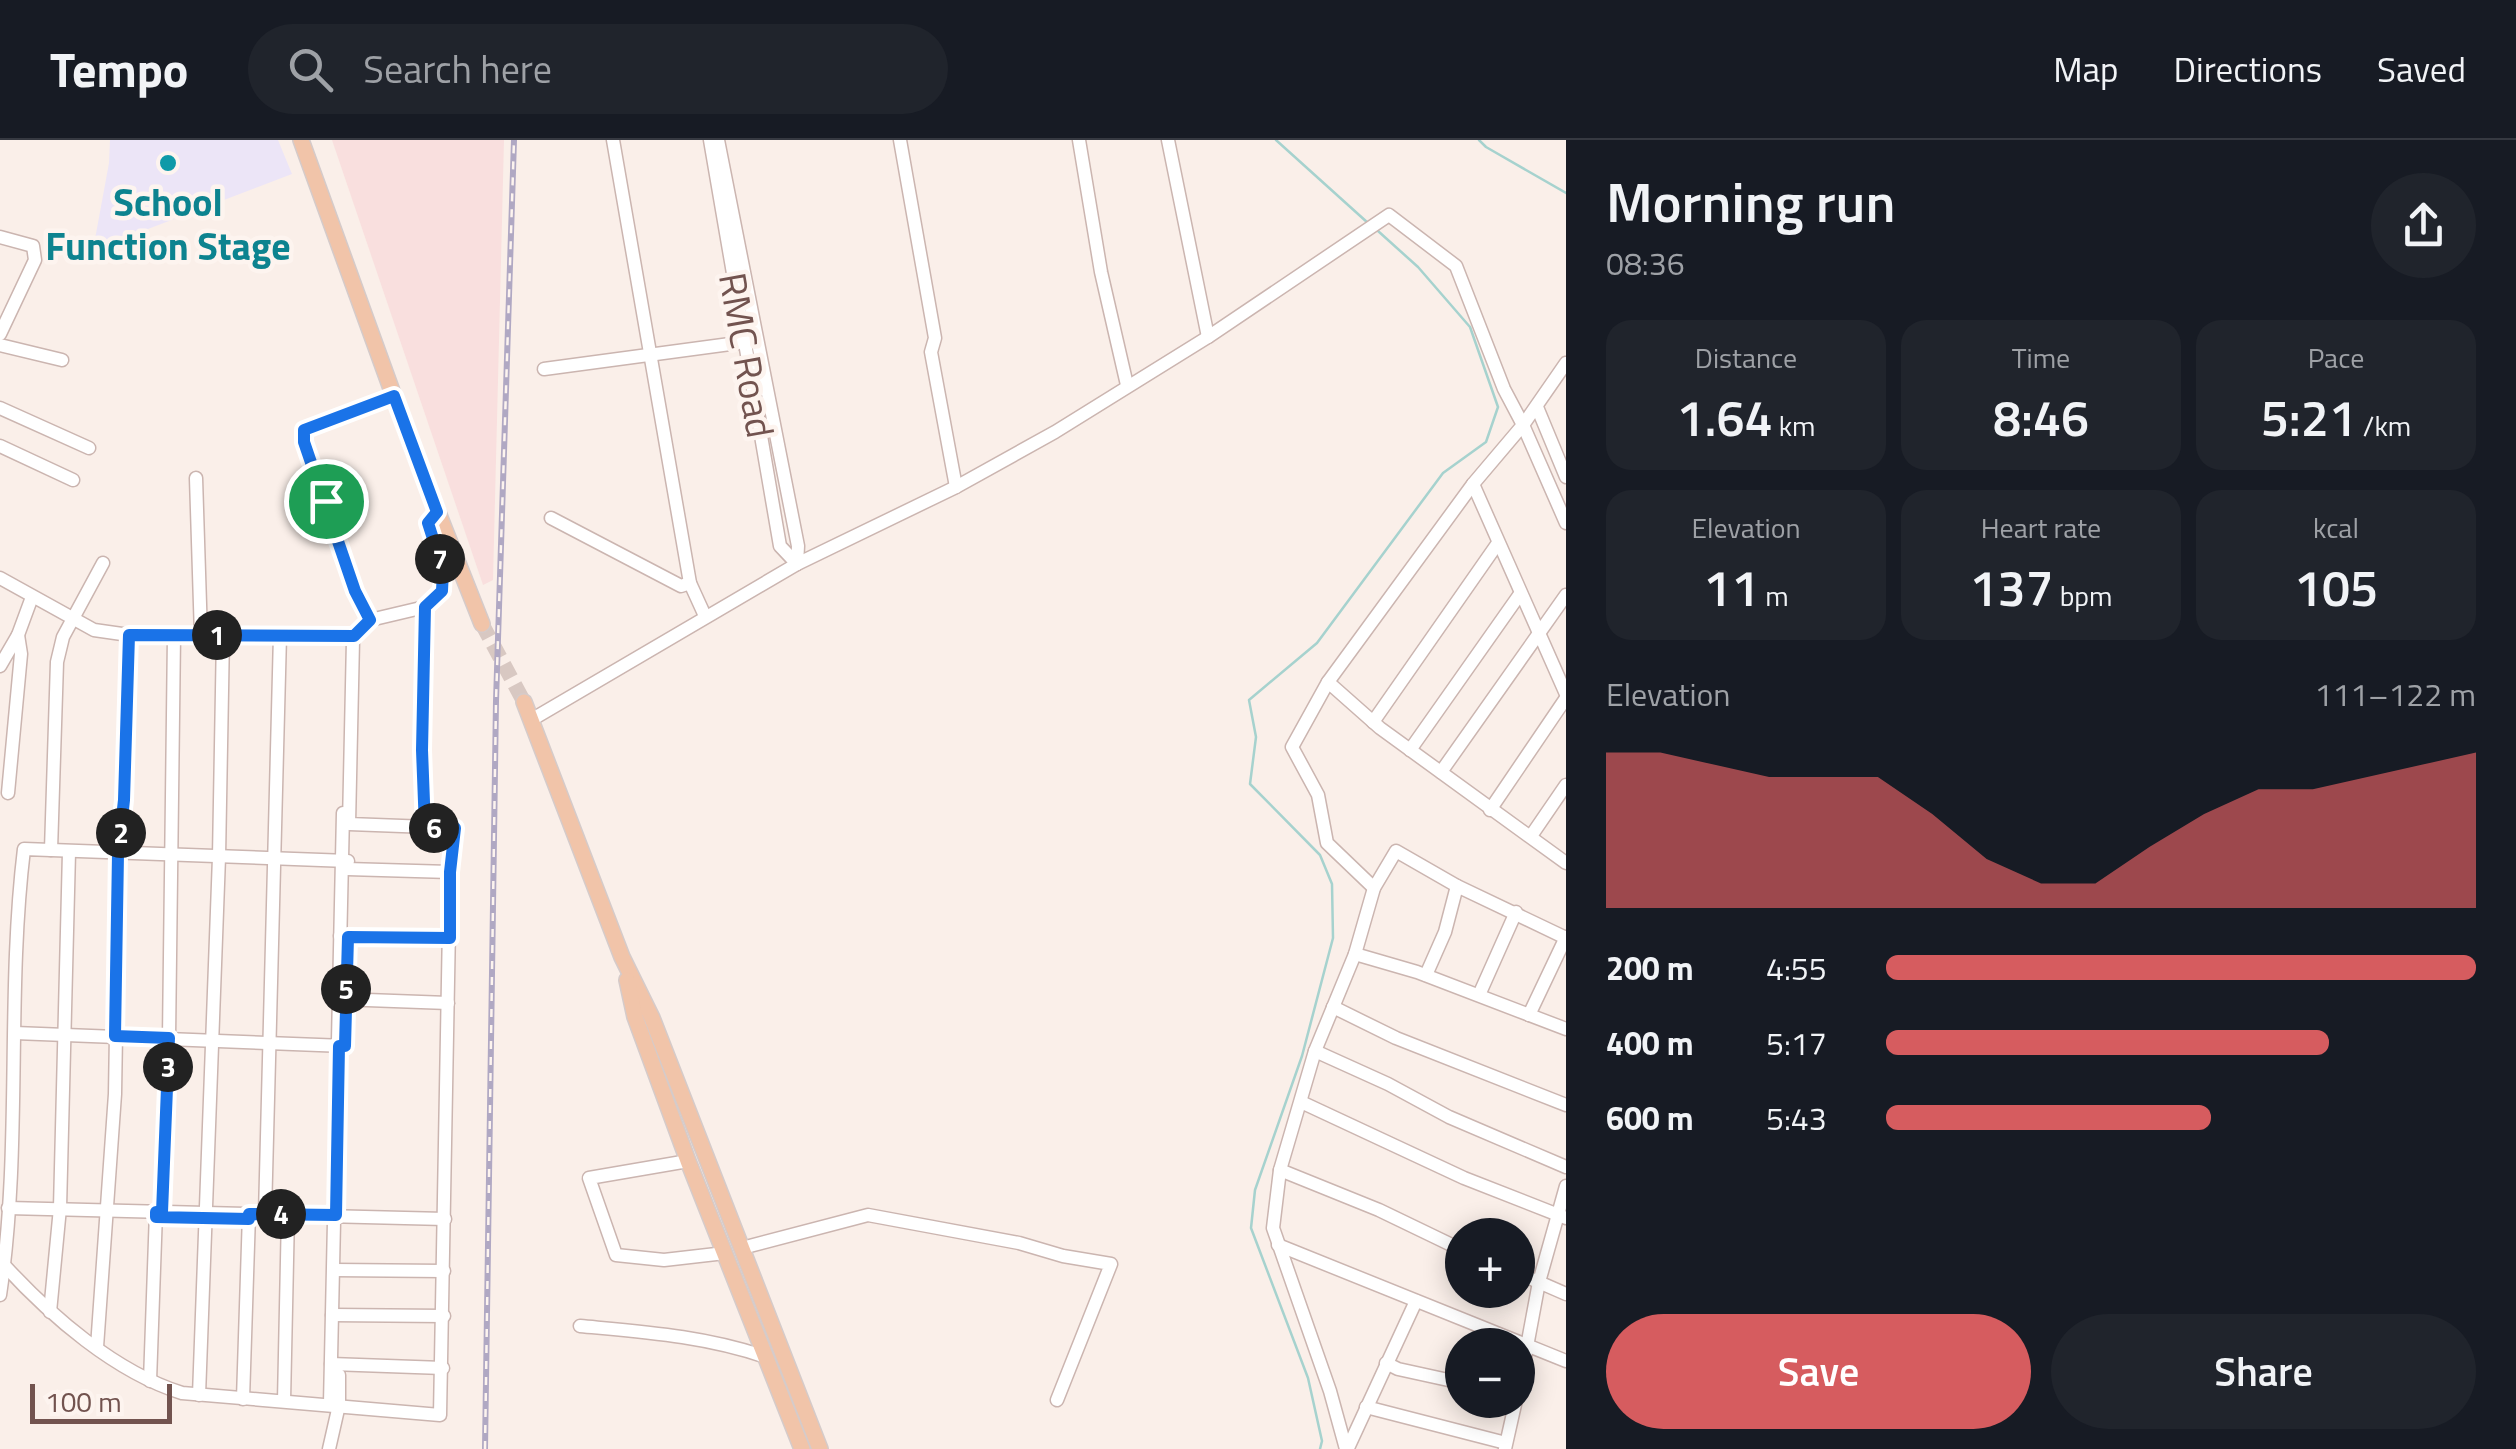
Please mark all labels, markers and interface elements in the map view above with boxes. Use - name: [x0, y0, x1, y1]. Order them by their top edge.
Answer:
- search box: [248, 24, 948, 114]
- text: Tempo: [50, 33, 188, 106]
- text: Search here: [363, 40, 552, 98]
- icon: search: [283, 42, 338, 97]
- text: Map: [2053, 42, 2119, 96]
- text: Directions: [2174, 42, 2322, 96]
- text: Saved: [2377, 42, 2466, 96]
- marker: School Function Stage: [157, 152, 179, 174]
- text: Morning run: [1606, 160, 1895, 243]
- place label: School Function Stage: [45, 173, 291, 275]
- button: share: [2371, 173, 2476, 278]
- text: 08:36: [1606, 239, 1685, 287]
- street label: RMC Road: [704, 268, 790, 442]
- text: Distance: [1695, 336, 1797, 379]
- text: Time: [2012, 336, 2070, 379]
- text: Pace: [2308, 336, 2364, 379]
- text: 1.64: [1677, 379, 1772, 455]
- text: 8:46: [1993, 379, 2089, 455]
- text: 5:21: [2261, 379, 2357, 455]
- text: km: [1772, 404, 1815, 447]
- text: /km: [2357, 404, 2411, 447]
- pin: [284, 459, 369, 544]
- icon: arrive: [299, 474, 354, 529]
- text: Elevation: [1692, 506, 1800, 549]
- text: Heart rate: [1981, 506, 2101, 549]
- text: kcal: [2313, 506, 2359, 549]
- pin: 7: [415, 534, 465, 584]
- text: 7: [432, 537, 448, 580]
- text: 11: [1703, 549, 1759, 625]
- text: 137: [1969, 549, 2053, 625]
- text: 105: [2294, 549, 2378, 625]
- text: m: [1759, 574, 1789, 617]
- text: bpm: [2053, 574, 2113, 617]
- pin: 1: [192, 610, 242, 660]
- text: 1: [209, 613, 225, 656]
- text: Elevation: [1606, 670, 1730, 718]
- text: 111–122 m: [2314, 670, 2476, 718]
- pin: 6: [409, 803, 459, 853]
- text: 6: [426, 806, 442, 849]
- pin: 2: [96, 808, 146, 858]
- text: 2: [113, 811, 129, 854]
- text: 200 m: [1606, 944, 1694, 992]
- text: 4:55: [1766, 944, 1827, 992]
- pin: 5: [321, 964, 371, 1014]
- text: 5: [338, 967, 354, 1010]
- text: 400 m: [1606, 1019, 1694, 1067]
- text: 5:17: [1766, 1019, 1827, 1067]
- pin: 3: [143, 1042, 193, 1092]
- text: 3: [160, 1045, 176, 1088]
- text: 600 m: [1606, 1094, 1694, 1142]
- text: 5:43: [1766, 1094, 1827, 1142]
- pin: 4: [256, 1189, 306, 1239]
- text: 4: [273, 1192, 289, 1235]
- map controls: [1445, 1218, 1535, 1418]
- button: +: [1445, 1218, 1535, 1308]
- button: Save: [1606, 1314, 2031, 1429]
- button: Share: [2051, 1314, 2476, 1429]
- button: −: [1445, 1328, 1535, 1418]
- scale bar: [30, 1379, 172, 1424]
- text: 100 m: [45, 1380, 122, 1423]

